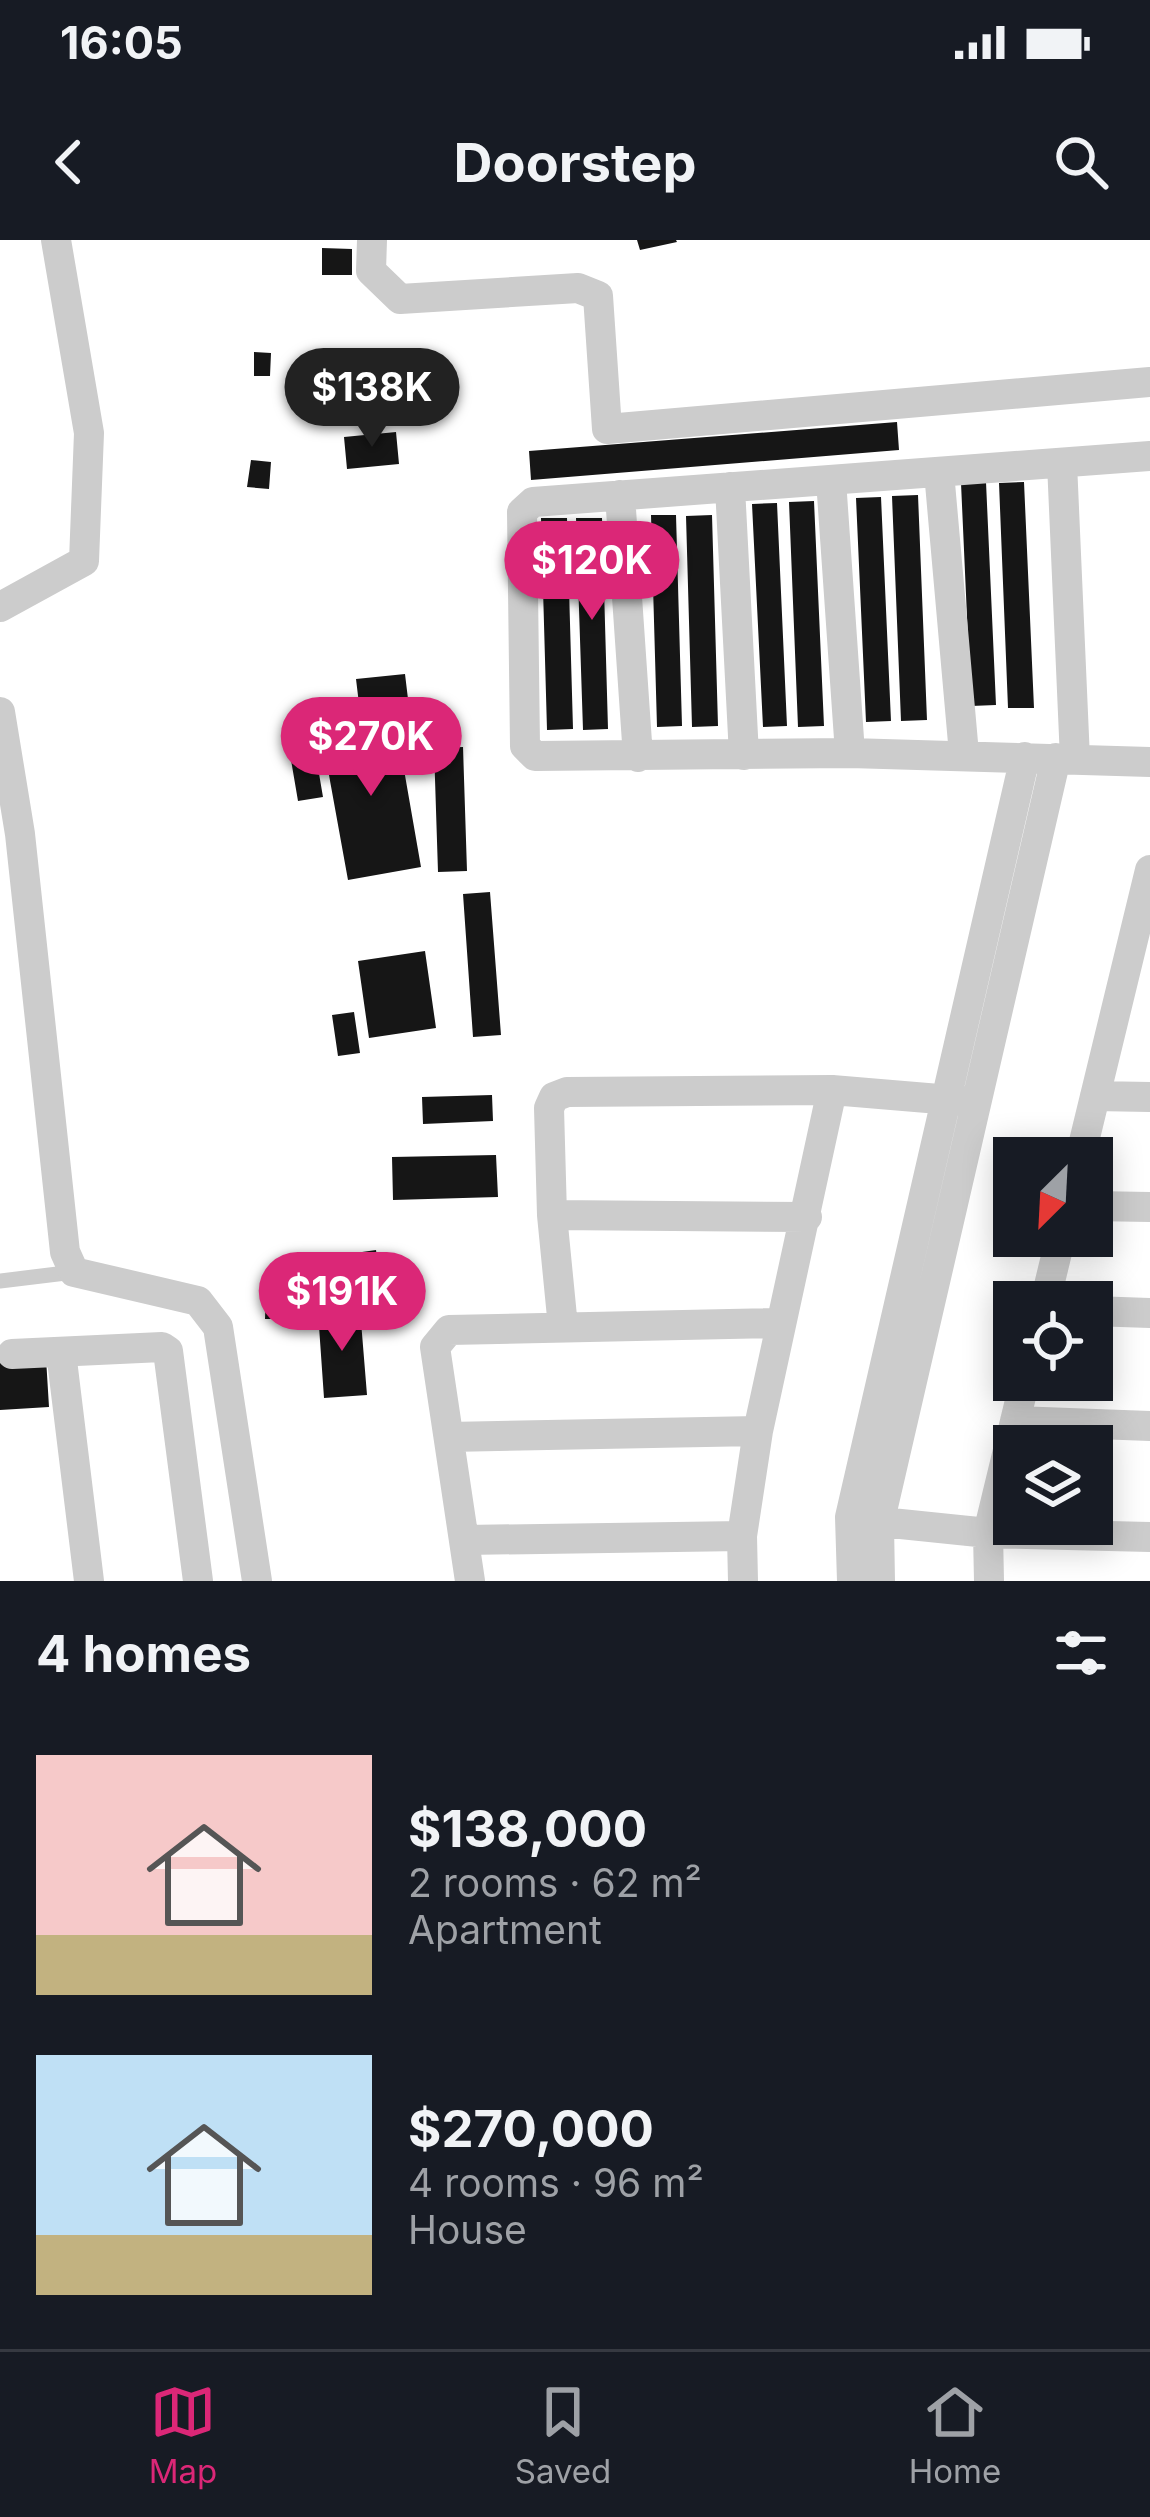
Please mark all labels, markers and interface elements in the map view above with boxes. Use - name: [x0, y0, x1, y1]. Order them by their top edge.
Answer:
- text: 16:05: [60, 15, 183, 70]
- icon: back: [36, 129, 102, 195]
- icon: search: [1048, 129, 1114, 195]
- text: Doorstep: [454, 130, 696, 195]
- pin: $138K: [288, 348, 456, 450]
- text: $138K: [312, 363, 432, 410]
- pin: $120K: [508, 521, 676, 623]
- text: $120K: [531, 536, 653, 583]
- pin: $270K: [287, 697, 455, 799]
- text: $270K: [308, 712, 434, 759]
- north arrow: [993, 1137, 1113, 1257]
- map controls: [993, 1137, 1113, 1545]
- pin: $191K: [258, 1252, 426, 1354]
- text: $191K: [286, 1267, 398, 1314]
- button: locate: [993, 1281, 1113, 1401]
- button: layers: [993, 1425, 1113, 1545]
- icon: filters: [1048, 1620, 1114, 1686]
- text: 4 homes: [36, 1623, 251, 1684]
- text: $138,000: [408, 1798, 647, 1859]
- icon: home: [132, 1803, 276, 1947]
- text: 2 rooms · 62 m²: [408, 1859, 702, 1906]
- text: Apartment: [408, 1906, 602, 1953]
- text: $270,000: [408, 2098, 654, 2159]
- icon: home: [132, 2103, 276, 2247]
- text: 4 rooms · 96 m²: [408, 2159, 704, 2206]
- text: House: [408, 2206, 527, 2253]
- tab: Map: [149, 2379, 217, 2491]
- tab: Saved: [515, 2379, 611, 2491]
- tab: Home: [909, 2379, 1001, 2491]

